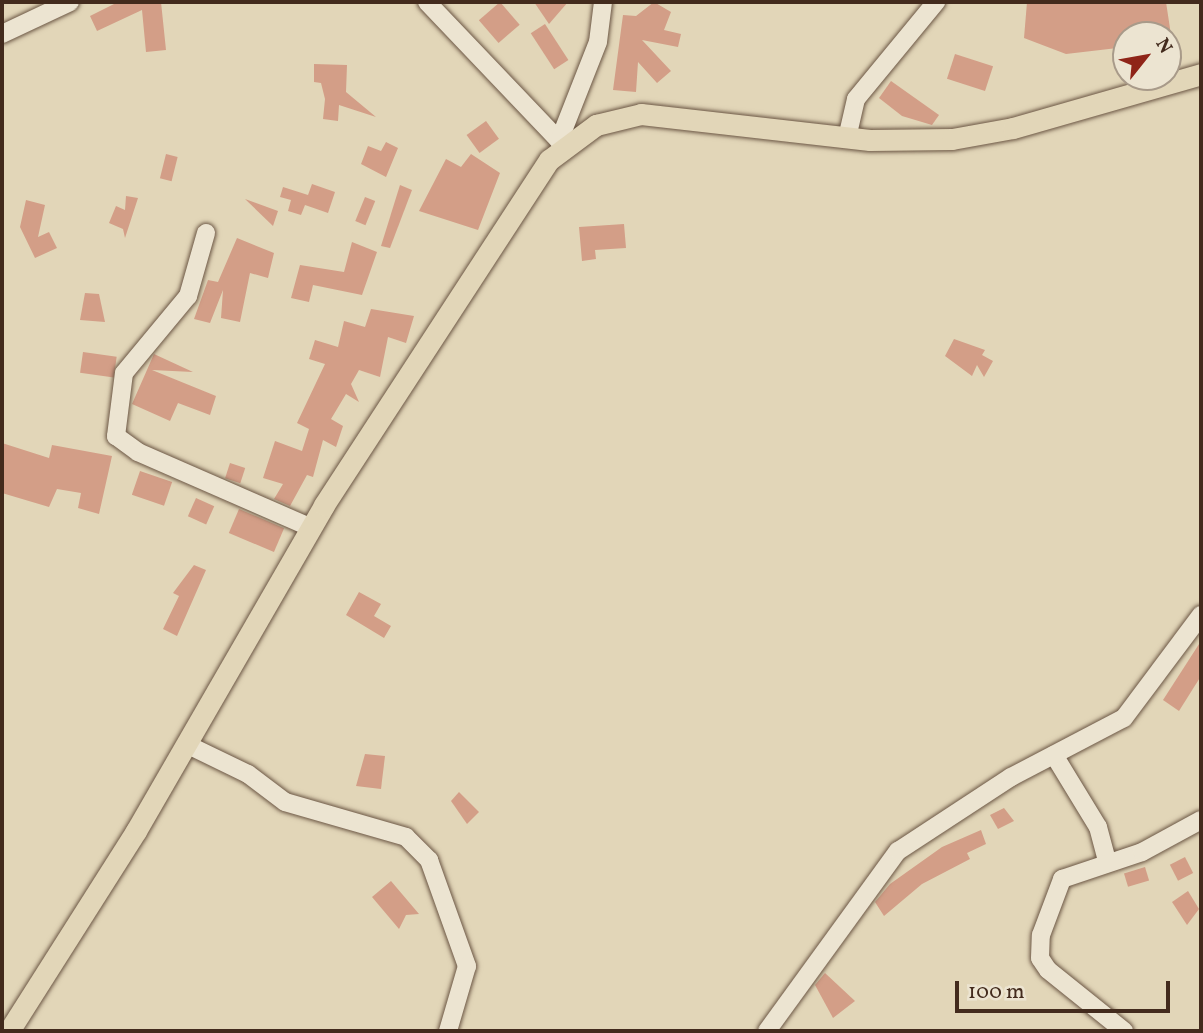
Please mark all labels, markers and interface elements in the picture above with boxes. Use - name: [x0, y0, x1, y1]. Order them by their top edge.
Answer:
- north arrow: [1112, 21, 1182, 91]
- text: N: [1149, 34, 1178, 59]
- scale bar: [958, 967, 1173, 1011]
- text: 100 m: [968, 978, 1025, 1007]

